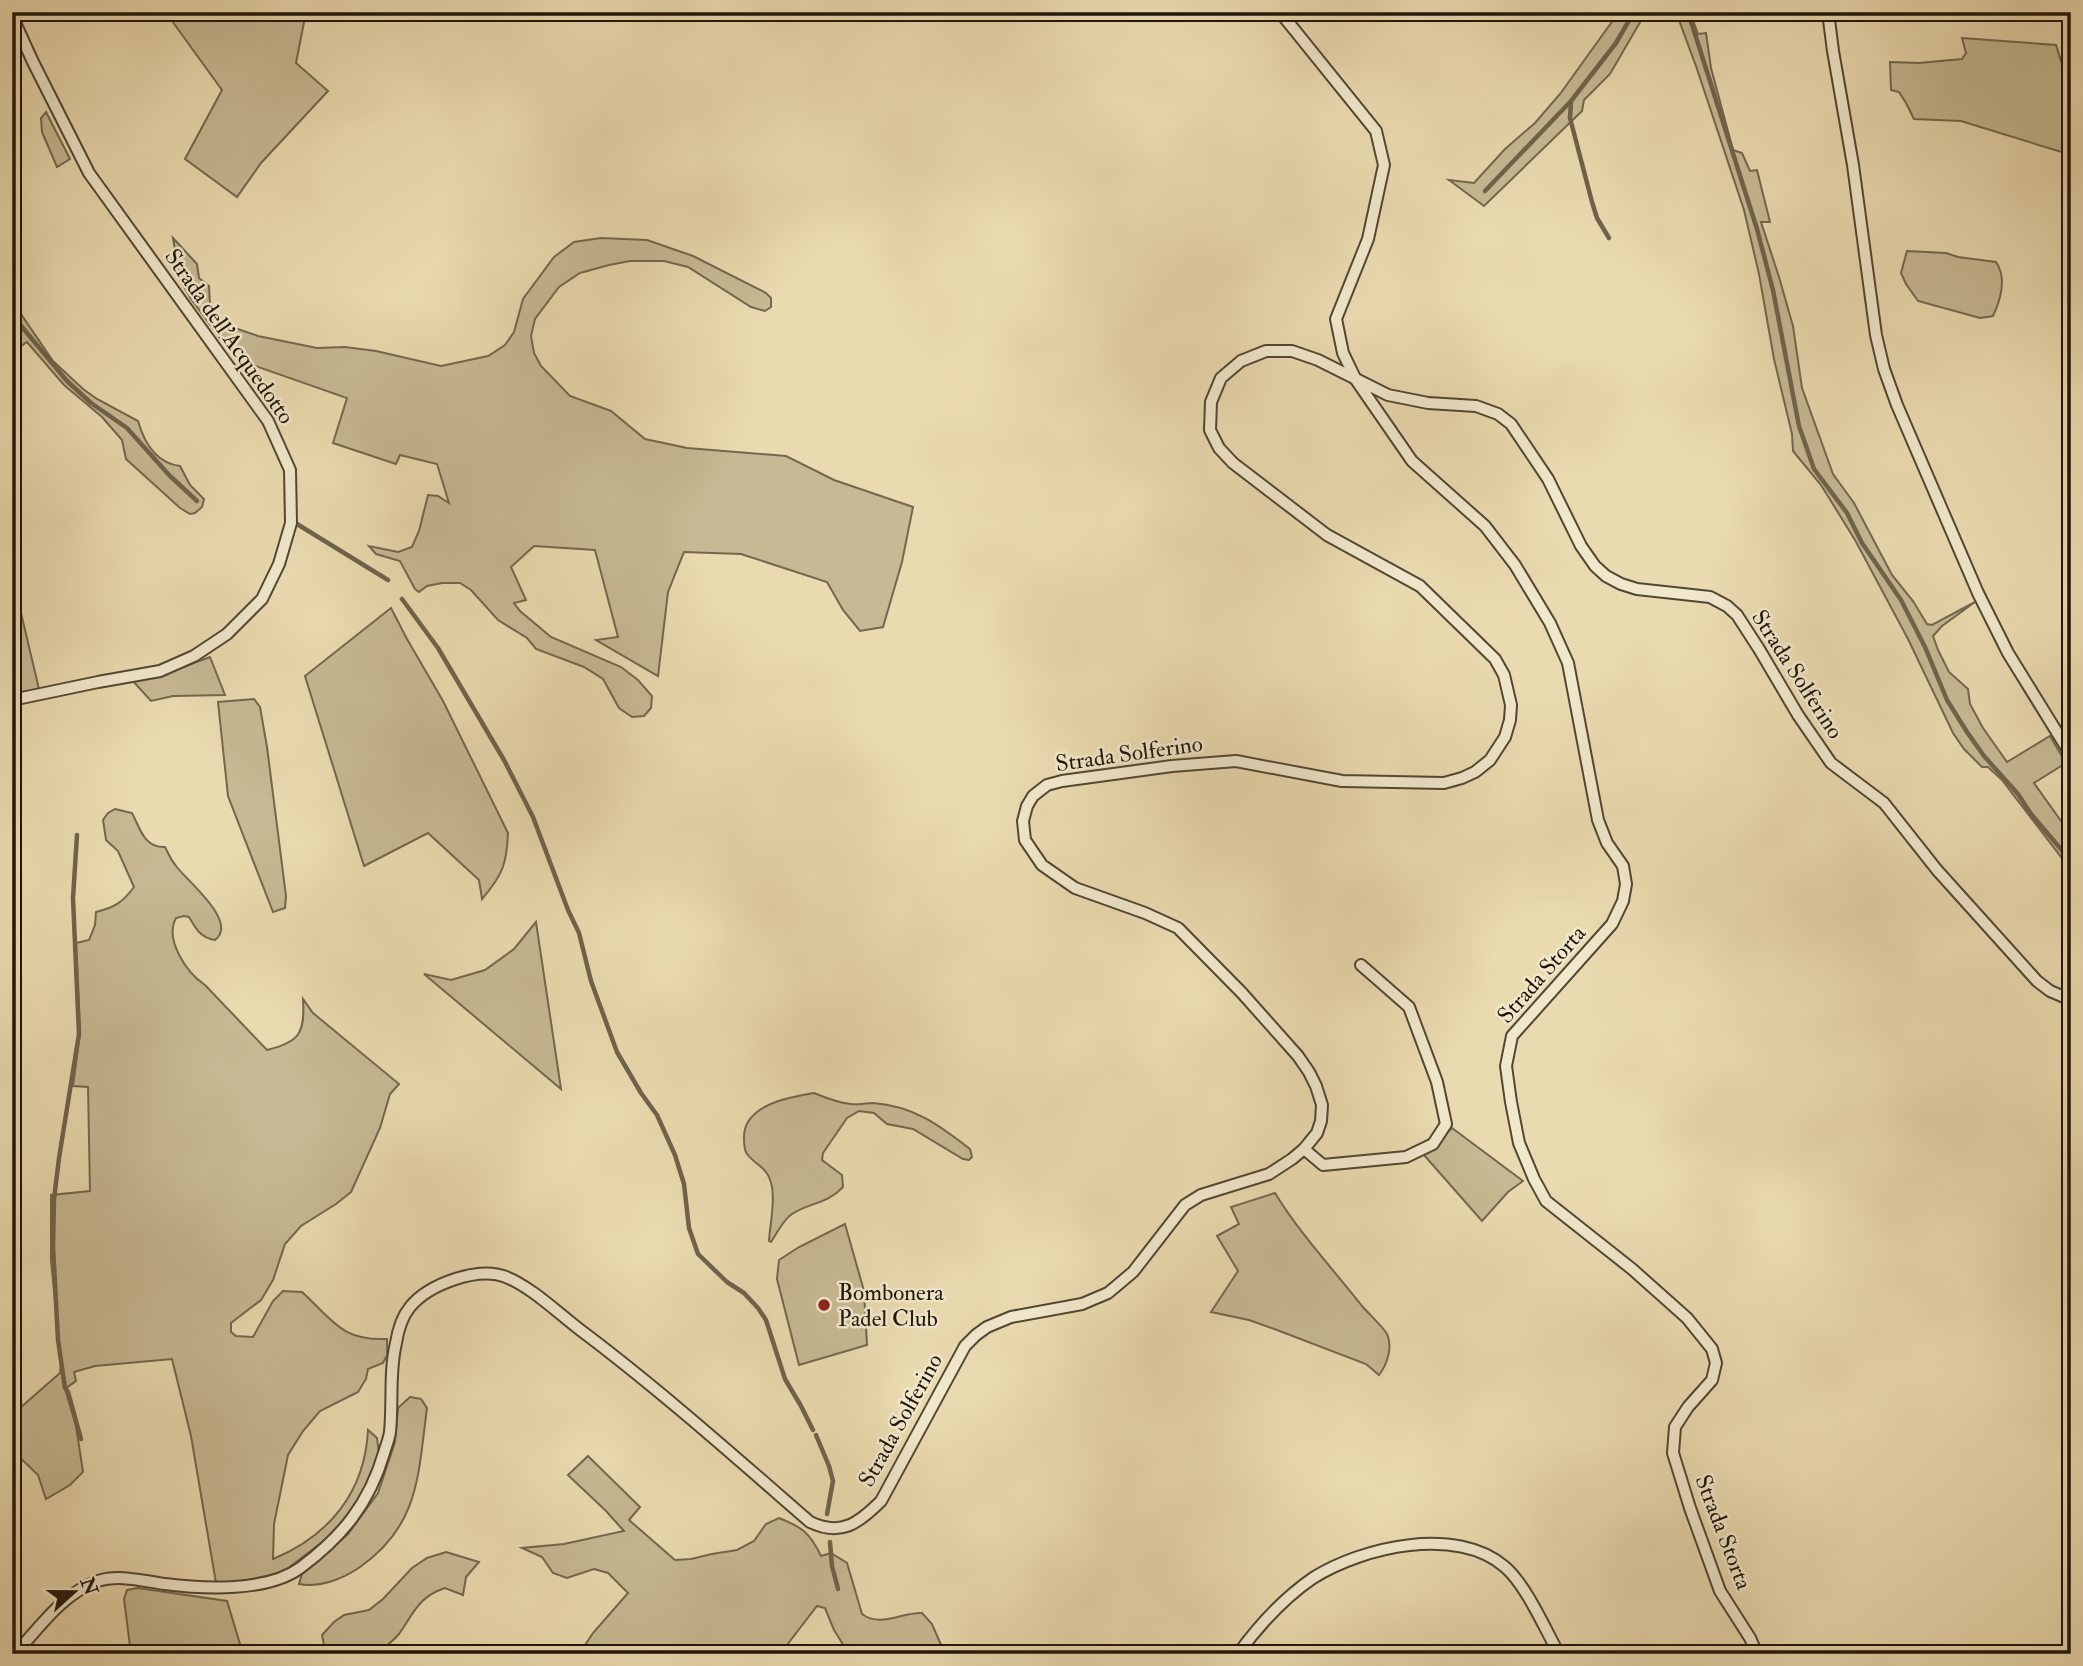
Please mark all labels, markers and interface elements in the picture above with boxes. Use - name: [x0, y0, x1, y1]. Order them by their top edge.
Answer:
- street label: Strada dell'Acquedotto: [158, 243, 301, 430]
- street label: Strada Solferino: [1745, 604, 1850, 744]
- street label: Strada Solferino: [1054, 729, 1204, 778]
- street label: Strada Storta: [1491, 919, 1592, 1029]
- place label: Bombonera Padel Club: [838, 1278, 944, 1333]
- marker: Bombonera Padel Club: [816, 1297, 832, 1313]
- street label: Strada Solferino: [852, 1348, 949, 1492]
- street label: Strada Storta: [1688, 1471, 1759, 1594]
- north arrow: [38, 1558, 108, 1628]
- text: N: [74, 1573, 104, 1599]

